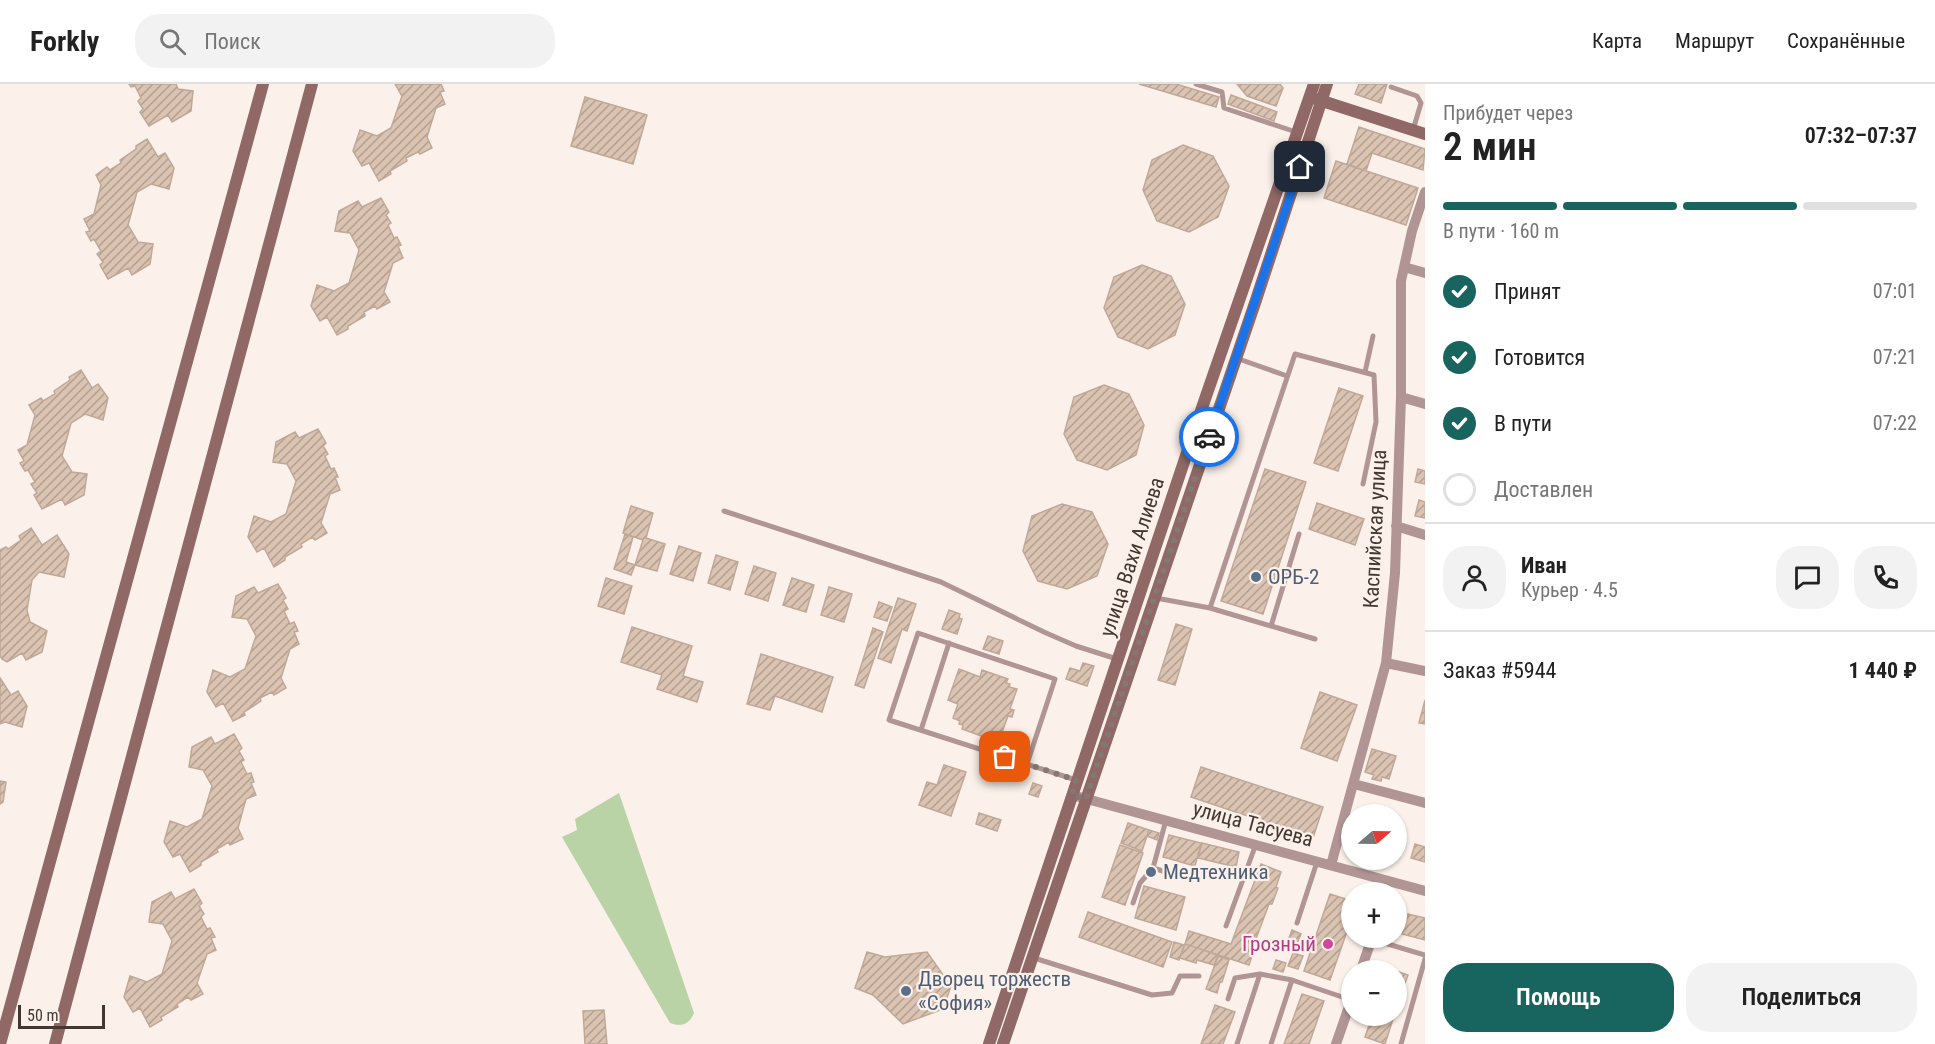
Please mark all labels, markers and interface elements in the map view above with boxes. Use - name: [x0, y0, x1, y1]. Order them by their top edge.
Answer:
- search box: [135, 14, 555, 68]
- text: Forkly: [30, 25, 99, 58]
- icon: search: [156, 25, 189, 58]
- text: Поиск: [204, 29, 261, 54]
- text: Карта: [1592, 29, 1642, 53]
- text: Маршрут: [1675, 29, 1754, 53]
- text: Сохранённые: [1787, 29, 1905, 53]
- text: Прибудет через: [1443, 101, 1573, 125]
- text: 07:32–07:37: [1805, 123, 1917, 148]
- text: 2 мин: [1443, 124, 1536, 170]
- pin: [1274, 141, 1325, 192]
- icon: home: [1283, 150, 1316, 183]
- text: В пути · 160 m: [1443, 219, 1559, 243]
- icon: check: [1443, 275, 1476, 308]
- text: Принят: [1494, 279, 1561, 304]
- text: 07:01: [1873, 279, 1917, 303]
- icon: check: [1443, 341, 1476, 374]
- text: Готовится: [1494, 345, 1585, 370]
- text: 07:21: [1873, 345, 1917, 369]
- courier: [1179, 407, 1239, 467]
- icon: check: [1443, 407, 1476, 440]
- text: В пути: [1494, 411, 1552, 436]
- text: 07:22: [1873, 411, 1917, 435]
- icon: car: [1193, 421, 1226, 454]
- street label: Каспийская улица: [1359, 449, 1391, 609]
- street label: улица Вахи Алиева: [1095, 474, 1169, 640]
- text: Доставлен: [1494, 477, 1593, 502]
- button: person: [1443, 546, 1506, 609]
- button: chat: [1776, 546, 1839, 609]
- button: phone: [1854, 546, 1917, 609]
- text: Иван: [1521, 553, 1567, 578]
- place label: ОРБ-2: [1268, 565, 1319, 589]
- marker: ОРБ-2: [1249, 570, 1263, 584]
- text: Курьер · 4.5: [1521, 578, 1618, 602]
- text: Заказ #5944: [1443, 658, 1556, 683]
- text: 1 440 ₽: [1849, 658, 1917, 683]
- pin: [979, 731, 1030, 782]
- icon: bag: [988, 740, 1021, 773]
- street label: улица Тасуева: [1190, 796, 1316, 852]
- north arrow: [1341, 804, 1407, 870]
- map controls: [1341, 804, 1407, 1026]
- place label: Медтехника: [1163, 860, 1268, 884]
- marker: Медтехника: [1144, 865, 1158, 879]
- button: +: [1341, 882, 1407, 948]
- place label: Грозный: [1242, 932, 1316, 956]
- marker: Грозный: [1321, 937, 1335, 951]
- button: −: [1341, 960, 1407, 1026]
- button: Помощь: [1443, 963, 1674, 1032]
- button: Поделиться: [1686, 963, 1917, 1032]
- place label: Дворец торжеств «София»: [918, 967, 1071, 1015]
- marker: Дворец торжеств «София»: [899, 984, 913, 998]
- scale bar: [18, 1002, 105, 1030]
- text: 50 m: [27, 1006, 59, 1025]

